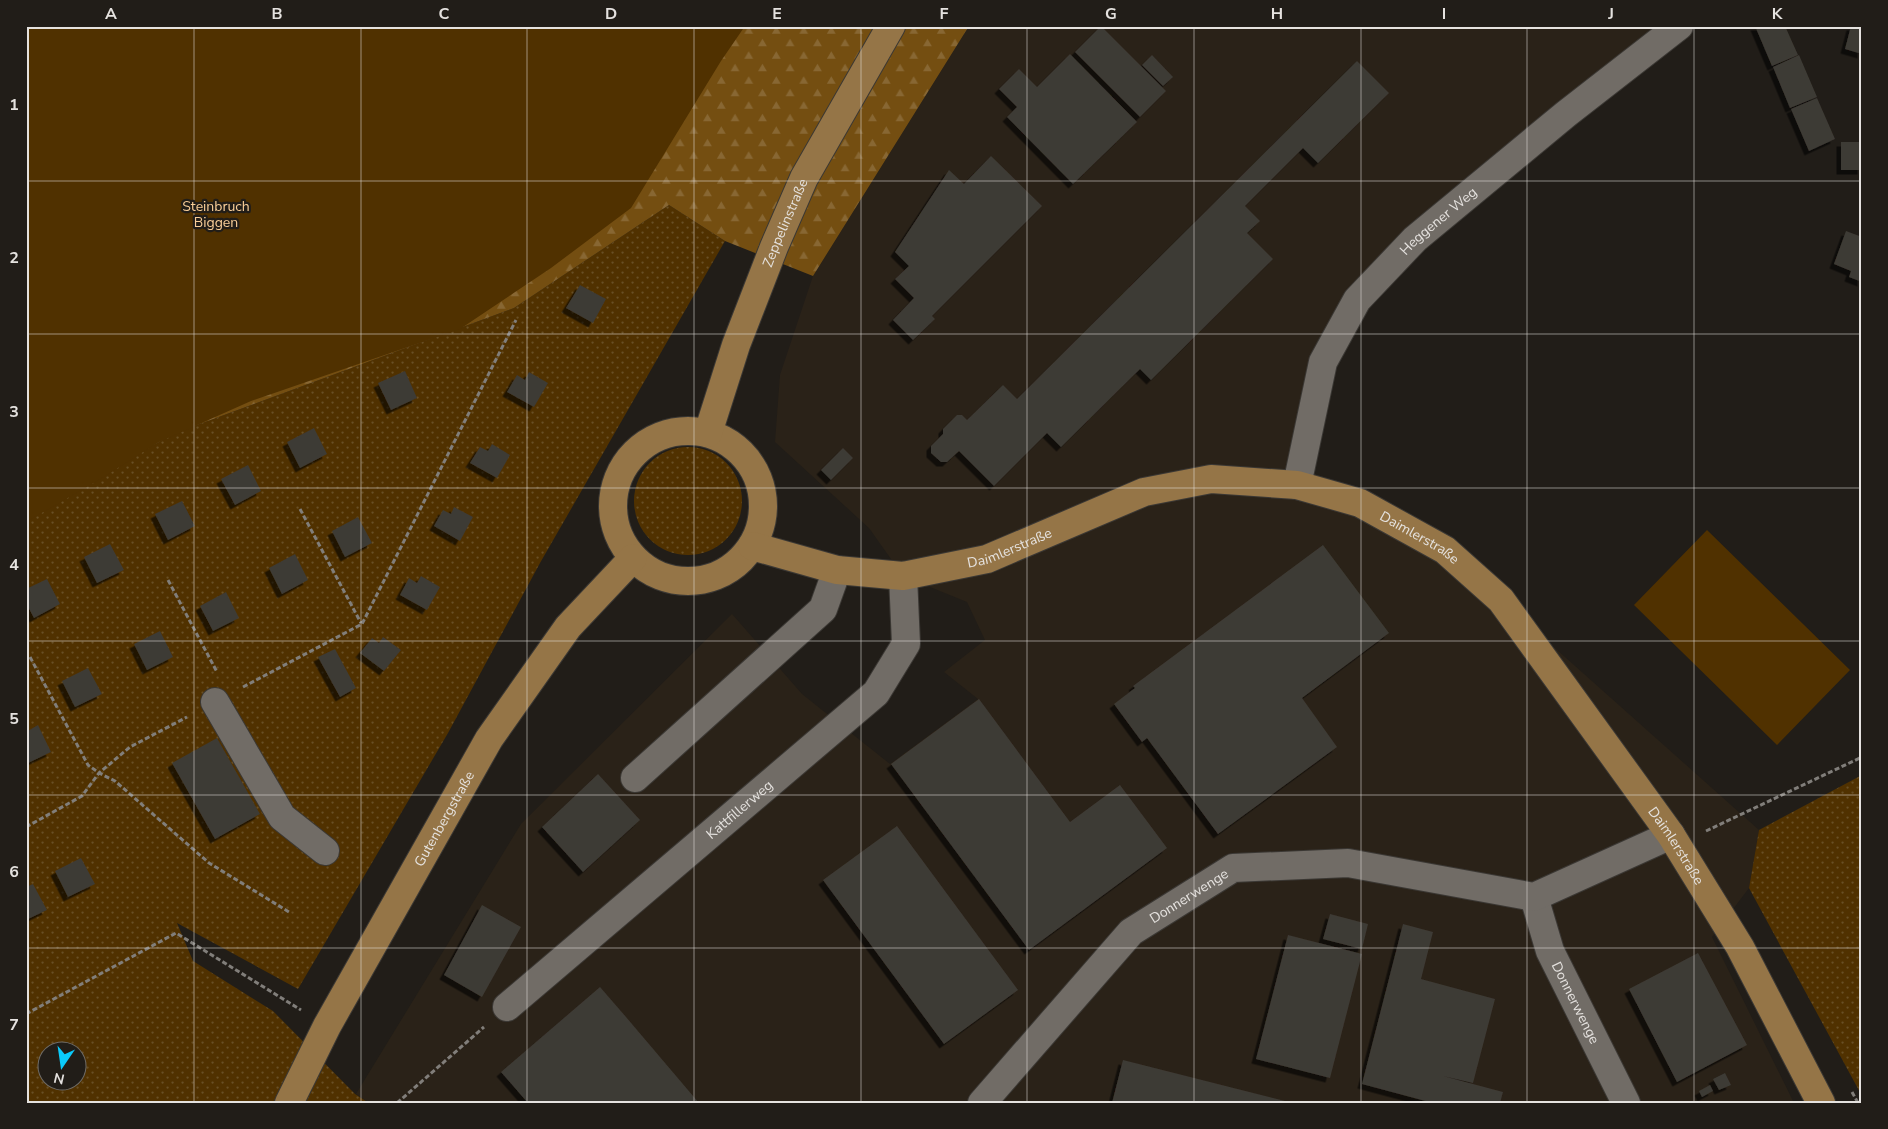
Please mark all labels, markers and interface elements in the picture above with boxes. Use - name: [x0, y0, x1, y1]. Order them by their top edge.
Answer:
- text: A: [105, 3, 117, 25]
- text: B: [271, 3, 283, 25]
- text: C: [439, 3, 450, 25]
- text: D: [605, 3, 617, 25]
- text: E: [772, 3, 782, 25]
- text: F: [940, 3, 949, 25]
- text: G: [1105, 3, 1117, 25]
- text: H: [1271, 3, 1283, 25]
- text: I: [1442, 3, 1446, 25]
- text: J: [1607, 3, 1614, 25]
- text: K: [1772, 3, 1784, 25]
- text: 1: [9, 94, 19, 116]
- street label: Zeppelinstraße: [758, 176, 813, 270]
- street label: Heggener Weg: [1396, 183, 1481, 259]
- park label: Steinbruch Biggen: [182, 197, 250, 232]
- text: 2: [9, 247, 19, 269]
- text: 3: [9, 401, 19, 423]
- street label: Daimlerstraße: [1376, 507, 1463, 569]
- street label: Daimlerstraße: [966, 523, 1055, 573]
- text: 4: [9, 554, 19, 576]
- text: 5: [9, 708, 19, 730]
- street label: Gutenbergstraße: [410, 768, 479, 870]
- street label: Kattfillerweg: [702, 776, 777, 844]
- street label: Daimlerstraße: [1644, 803, 1708, 888]
- text: 6: [9, 861, 19, 883]
- street label: Donnerwenge: [1146, 864, 1232, 928]
- street label: Donnerwenge: [1547, 958, 1604, 1047]
- text: 7: [9, 1014, 19, 1036]
- north arrow: [38, 1042, 88, 1092]
- text: N: [52, 1068, 66, 1089]

